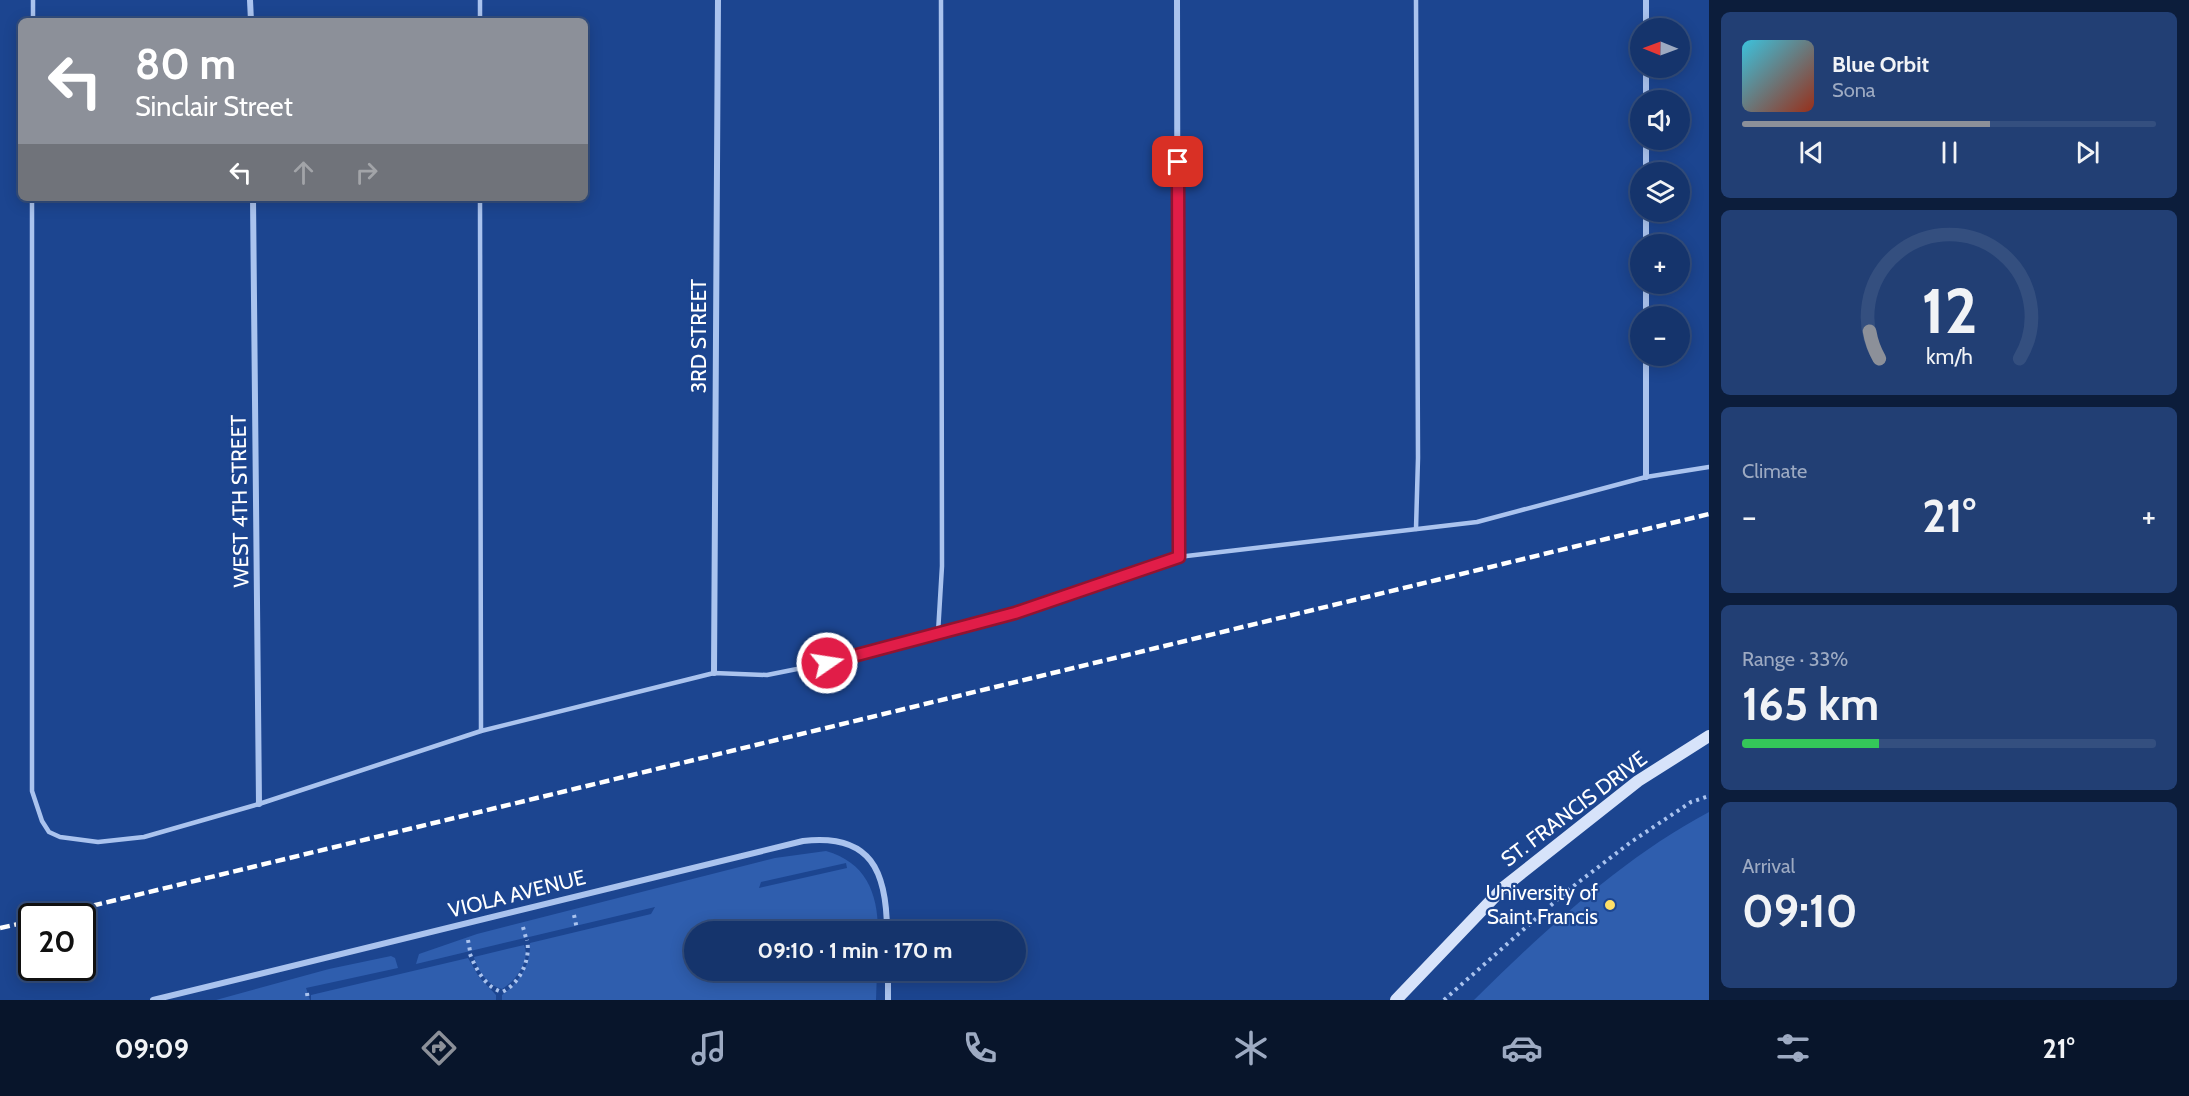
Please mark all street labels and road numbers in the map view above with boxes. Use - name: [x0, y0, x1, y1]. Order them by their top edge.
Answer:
- street label: 3RD STREET: [686, 279, 711, 393]
- street label: WEST 4TH STREET: [225, 414, 254, 588]
- street label: ST. FRANCIS DRIVE: [1496, 746, 1652, 872]
- street label: VIOLA AVENUE: [446, 864, 588, 923]

